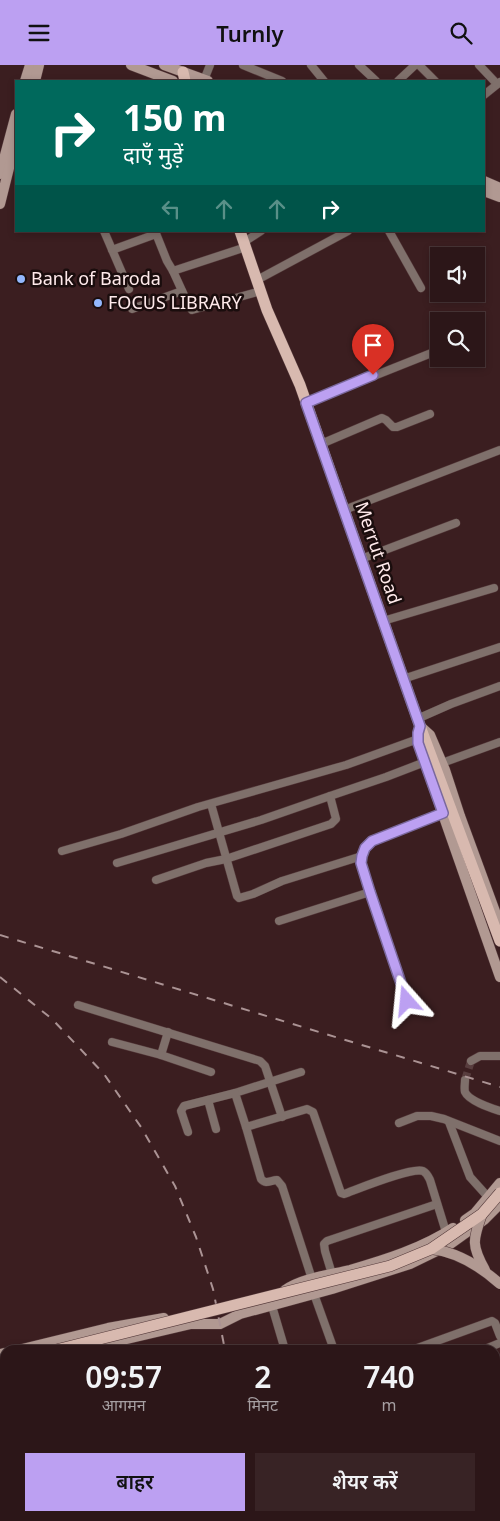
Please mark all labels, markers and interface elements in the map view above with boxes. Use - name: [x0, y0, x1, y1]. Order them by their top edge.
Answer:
- text: Turnly: [216, 18, 284, 48]
- icon: menu: [25, 19, 53, 47]
- icon: search: [447, 19, 475, 47]
- text: 150 m: [123, 94, 226, 141]
- icon: right: [40, 100, 105, 165]
- text: दाएँ मुड़ें: [123, 139, 183, 169]
- icon: left: [157, 195, 185, 223]
- icon: ahead: [210, 195, 238, 223]
- icon: ahead: [263, 195, 291, 223]
- icon: right: [316, 195, 344, 223]
- map controls: [430, 247, 485, 367]
- button: sound: [430, 247, 485, 302]
- place label: Bank of Baroda: [31, 266, 161, 290]
- marker: Bank of Baroda: [15, 273, 27, 285]
- place label: FOCUS LIBRARY: [108, 290, 243, 314]
- marker: FOCUS LIBRARY: [92, 297, 104, 309]
- button: search: [430, 312, 485, 367]
- pin: [352, 324, 394, 375]
- icon: arrive: [359, 331, 387, 359]
- street label: Merrut Road: [350, 498, 408, 607]
- position arrow: [380, 974, 432, 1026]
- text: 09:57: [85, 1356, 162, 1397]
- text: 2: [254, 1356, 271, 1397]
- text: 740: [363, 1356, 415, 1397]
- text: आगमन: [102, 1394, 146, 1416]
- text: मिनट: [247, 1394, 278, 1416]
- text: m: [382, 1394, 397, 1416]
- button: बाहर: [25, 1453, 245, 1511]
- button: शेयर करें: [255, 1453, 475, 1511]

